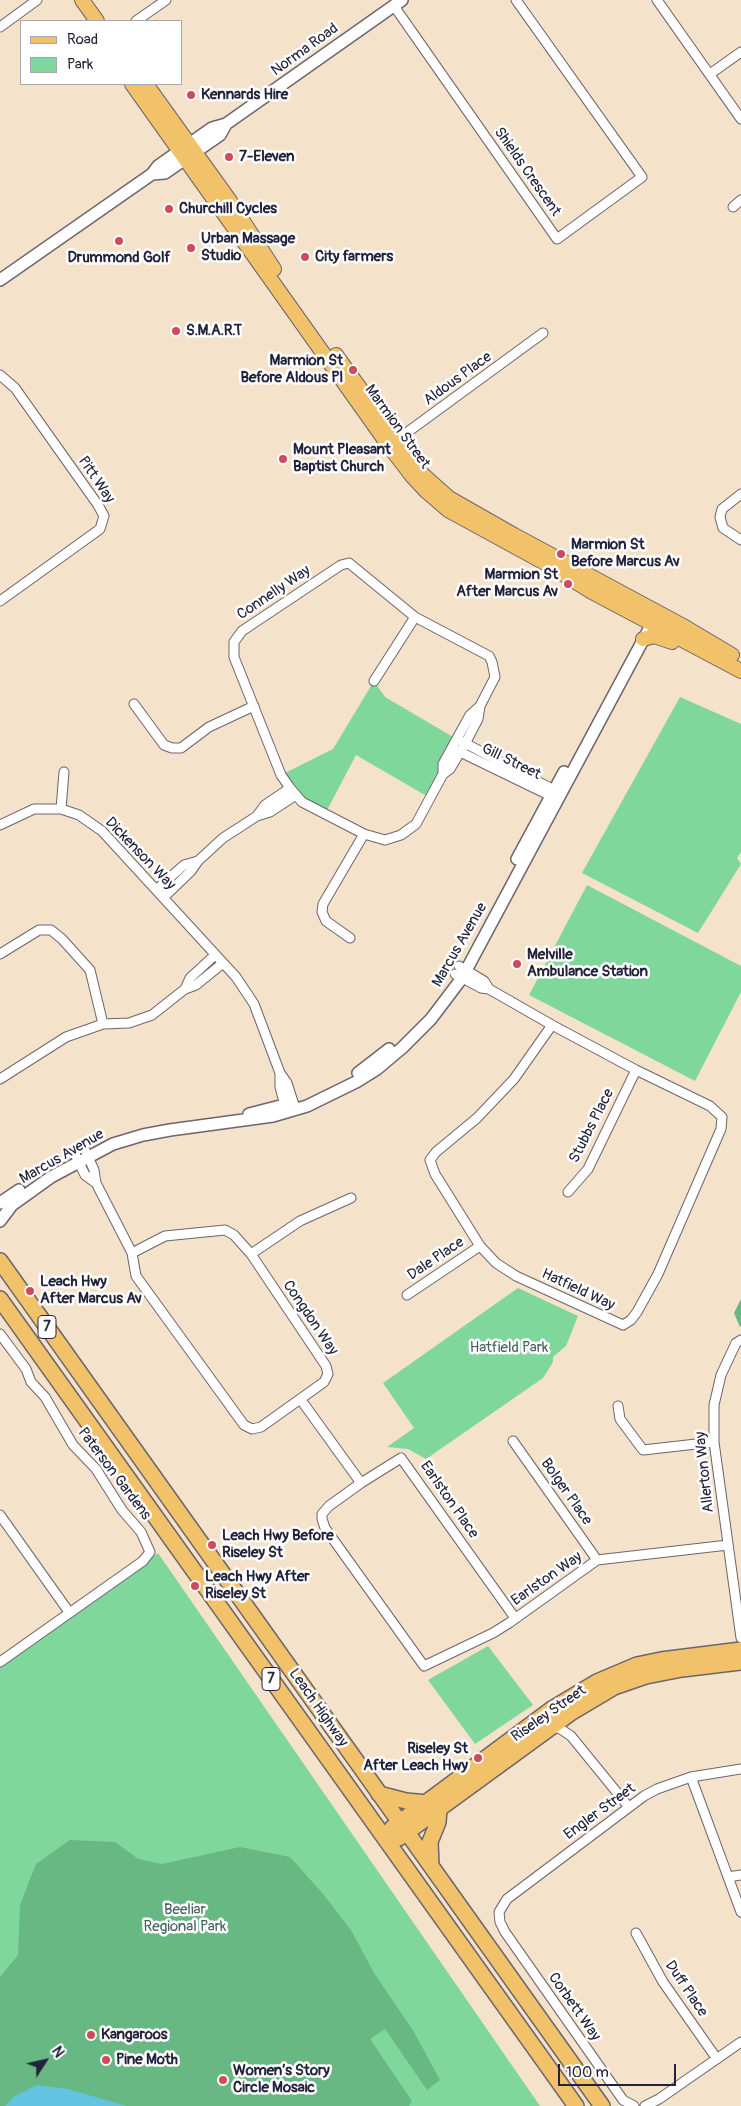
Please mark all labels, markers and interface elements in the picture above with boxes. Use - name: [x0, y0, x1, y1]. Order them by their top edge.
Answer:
- legend: [20, 20, 182, 85]
- street label: Norma Road: [268, 20, 342, 80]
- text: Road: [67, 30, 98, 49]
- text: Park: [67, 55, 93, 74]
- place label: Kennards Hire: [201, 86, 288, 104]
- marker: Kennards Hire: [185, 89, 197, 101]
- street label: Shields Crescent: [490, 124, 564, 220]
- place label: 7-Eleven: [239, 148, 294, 166]
- marker: 7-Eleven: [223, 151, 235, 163]
- place label: Churchill Cycles: [179, 200, 277, 218]
- marker: Churchill Cycles: [163, 203, 175, 215]
- place label: Urban Massage Studio: [201, 230, 295, 265]
- marker: Drummond Golf: [113, 235, 125, 247]
- marker: Urban Massage Studio: [185, 242, 197, 254]
- place label: City farmers: [315, 248, 393, 266]
- place label: Drummond Golf: [67, 249, 171, 267]
- marker: City farmers: [299, 251, 311, 263]
- place label: S.M.A.R.T: [186, 322, 242, 340]
- marker: S.M.A.R.T: [170, 325, 182, 337]
- street label: Aldous Place: [420, 348, 496, 410]
- place label: Marmion St Before Aldous Pl: [240, 352, 343, 387]
- marker: Marmion St Before Aldous Pl: [347, 364, 359, 376]
- street label: Marmion Street: [360, 381, 434, 473]
- place label: Mount Pleasant Baptist Church: [293, 441, 391, 476]
- street label: Pitt Way: [74, 453, 118, 507]
- marker: Mount Pleasant Baptist Church: [277, 453, 289, 465]
- place label: Marmion St Before Marcus Av: [571, 536, 680, 571]
- marker: Marmion St Before Marcus Av: [555, 548, 567, 560]
- street label: Connelly Way: [234, 562, 314, 624]
- place label: Marmion St After Marcus Av: [456, 566, 558, 601]
- marker: Marmion St After Marcus Av: [562, 578, 574, 590]
- street label: Gill Street: [478, 740, 544, 784]
- street label: Dickenson Way: [101, 814, 179, 894]
- street label: Marcus Avenue: [429, 900, 491, 990]
- place label: Melville Ambulance Station: [527, 946, 648, 981]
- marker: Melville Ambulance Station: [511, 958, 523, 970]
- street label: Stubbs Place: [566, 1086, 618, 1166]
- street label: Marcus Avenue: [17, 1126, 107, 1188]
- street label: Dale Place: [404, 1234, 468, 1284]
- street label: Hatfield Way: [539, 1265, 617, 1315]
- place label: Leach Hwy After Marcus Av: [40, 1273, 142, 1308]
- street label: Congdon Way: [278, 1277, 342, 1359]
- marker: Leach Hwy After Marcus Av: [24, 1285, 36, 1297]
- road number: 7: [38, 1315, 56, 1338]
- park label: Hatfield Park: [470, 1339, 548, 1357]
- street label: Paterson Gardens: [73, 1424, 155, 1524]
- street label: Allerton Way: [692, 1431, 718, 1513]
- street label: Bolger Place: [536, 1455, 596, 1529]
- street label: Earlston Place: [416, 1458, 482, 1542]
- place label: Leach Hwy Before Riseley St: [222, 1527, 334, 1562]
- marker: Leach Hwy Before Riseley St: [206, 1539, 218, 1551]
- street label: Earlston Way: [508, 1548, 586, 1610]
- place label: Leach Hwy After Riseley St: [205, 1568, 310, 1603]
- marker: Leach Hwy After Riseley St: [189, 1580, 201, 1592]
- street label: Leach Highway: [284, 1666, 352, 1750]
- road number: 7: [262, 1668, 280, 1690]
- street label: Riseley Street: [508, 1682, 590, 1746]
- place label: Riseley St After Leach Hwy: [363, 1740, 468, 1775]
- marker: Riseley St After Leach Hwy: [472, 1752, 484, 1764]
- street label: Engler Street: [561, 1780, 639, 1844]
- park label: Beeliar Regional Park: [144, 1901, 226, 1936]
- street label: Duff Place: [661, 1958, 711, 2020]
- street label: Corbett Way: [544, 1969, 604, 2045]
- place label: Kangaroos: [101, 2026, 167, 2044]
- marker: Kangaroos: [85, 2029, 97, 2041]
- north arrow: [20, 2036, 70, 2086]
- text: N: [48, 2043, 67, 2061]
- place label: Pine Moth: [116, 2051, 178, 2069]
- marker: Pine Moth: [100, 2054, 112, 2066]
- scale bar: [561, 2054, 678, 2086]
- place label: Women’s Story Circle Mosaic: [233, 2062, 330, 2097]
- text: 100 m: [566, 2063, 609, 2082]
- marker: Women’s Story Circle Mosaic: [217, 2074, 229, 2086]

